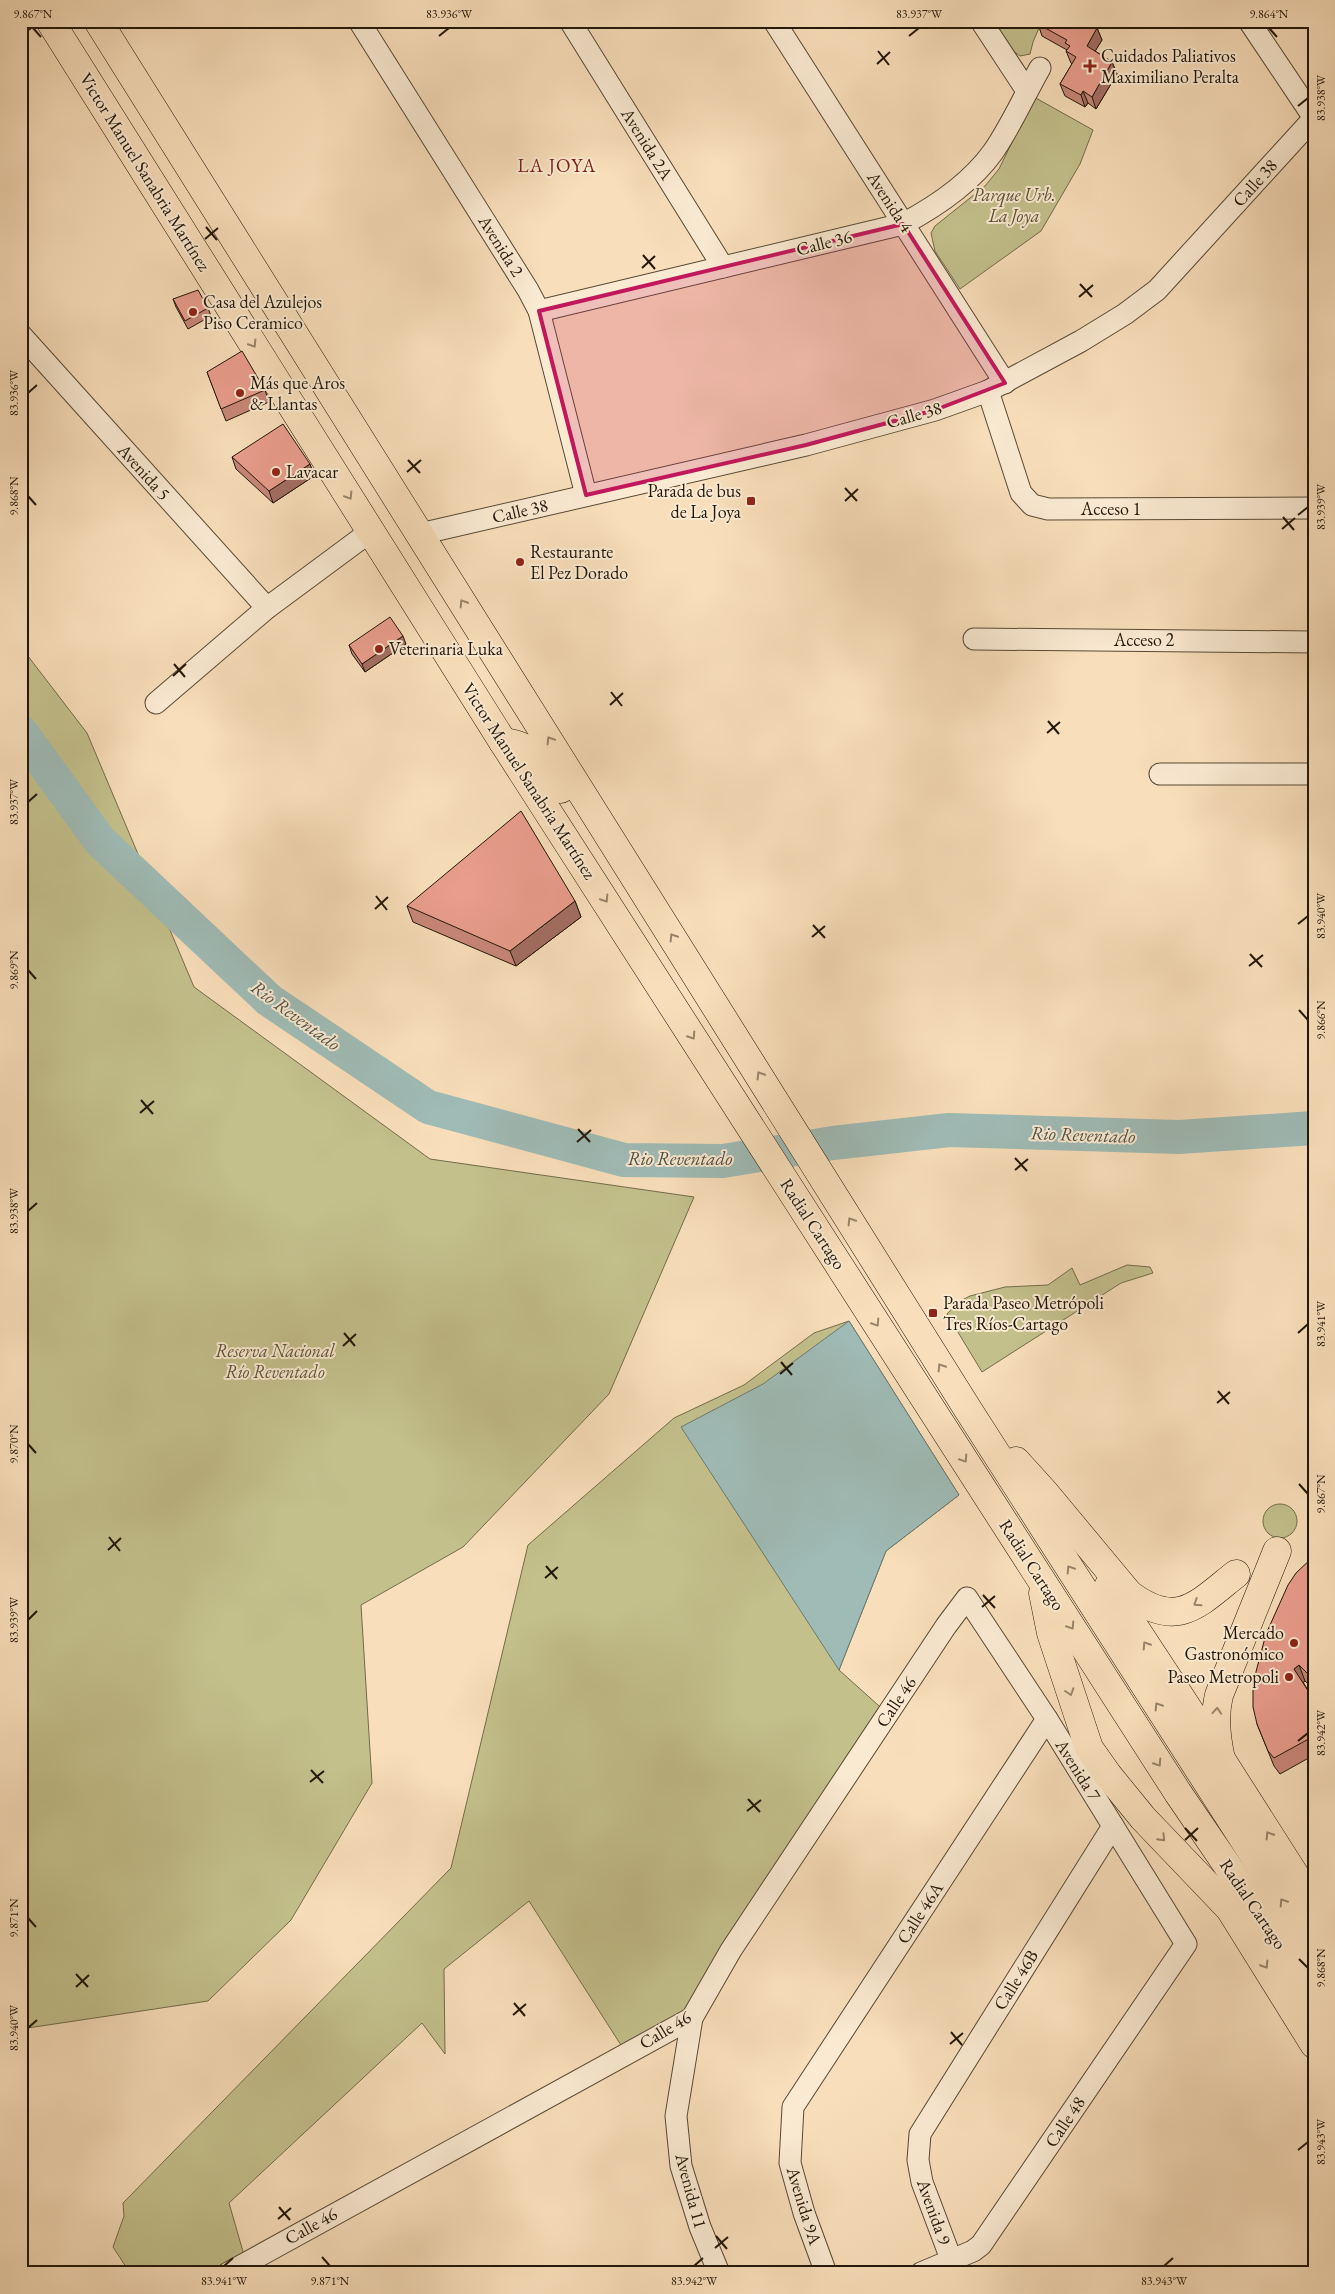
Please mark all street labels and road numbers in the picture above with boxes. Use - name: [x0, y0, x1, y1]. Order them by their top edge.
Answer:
- street label: Victor Manuel Sanabria Martínez: [75, 68, 216, 275]
- street label: Avenida 2A: [616, 103, 679, 184]
- street label: Calle 38: [1227, 154, 1282, 211]
- street label: Avenida 4: [862, 166, 919, 237]
- street label: Avenida 2: [473, 210, 529, 281]
- street label: Calle 36: [794, 224, 854, 261]
- street label: Calle 38: [884, 396, 944, 433]
- street label: Avenida 5: [112, 438, 176, 505]
- street label: Calle 38: [490, 493, 550, 528]
- street label: Acceso 1: [1080, 497, 1141, 520]
- street label: Acceso 2: [1113, 628, 1175, 651]
- street label: Victor Manuel Sanabria Martínez: [457, 678, 602, 884]
- street label: Radial Cartago: [775, 1174, 851, 1274]
- street label: Radial Cartago: [994, 1515, 1070, 1615]
- street label: Calle 46: [870, 1672, 921, 1732]
- street label: Avenida 7: [1050, 1734, 1106, 1805]
- street label: Radial Cartago: [1215, 1854, 1292, 1953]
- street label: Calle 46A: [891, 1877, 948, 1948]
- street label: Calle 46B: [988, 1945, 1043, 2014]
- street label: Calle 46: [635, 2005, 695, 2054]
- street label: Calle 48: [1039, 2092, 1090, 2152]
- street label: Avenida 11: [670, 2150, 713, 2231]
- street label: Avenida 9A: [781, 2163, 827, 2248]
- street label: Avenida 9: [912, 2175, 957, 2248]
- street label: Calle 46: [280, 2202, 341, 2249]

